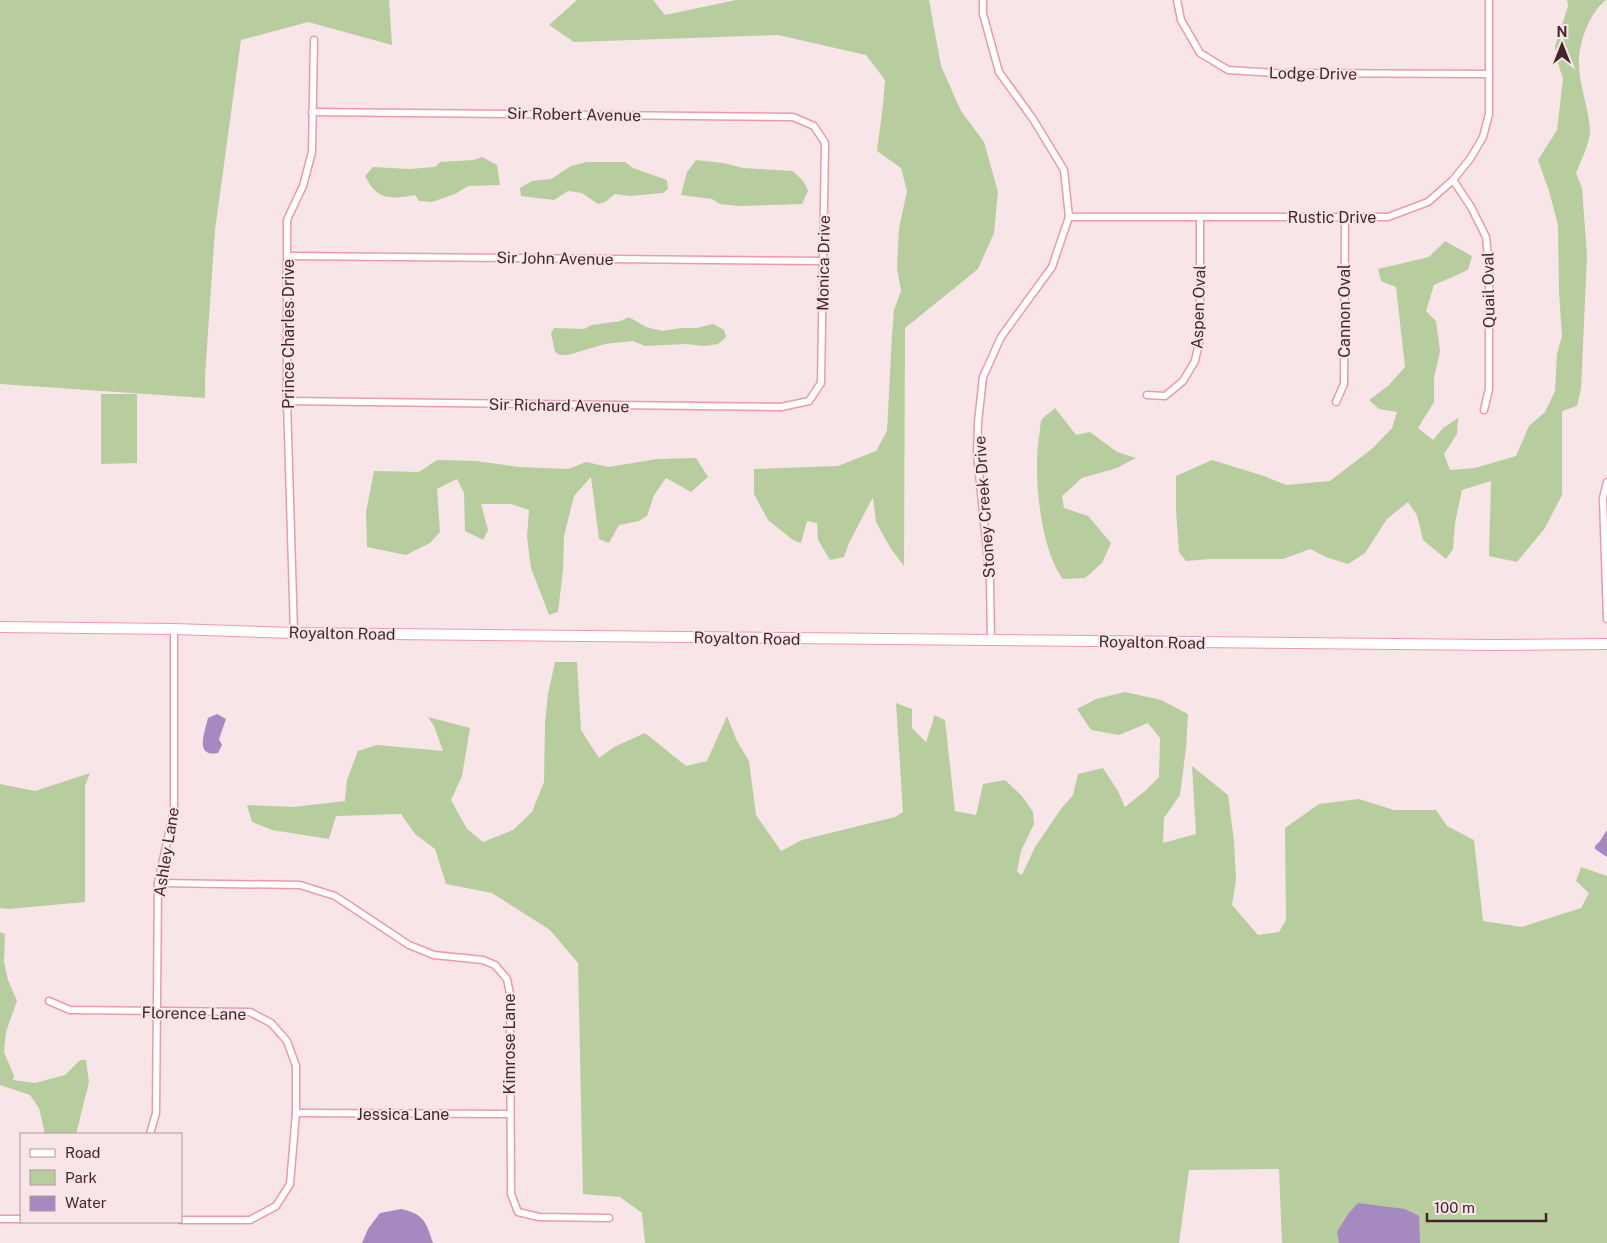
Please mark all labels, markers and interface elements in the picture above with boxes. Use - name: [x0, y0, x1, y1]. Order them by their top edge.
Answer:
- north arrow: [1537, 20, 1587, 70]
- text: N: [1557, 24, 1567, 40]
- street label: Lodge Drive: [1269, 63, 1357, 84]
- street label: Sir Robert Avenue: [507, 104, 641, 125]
- street label: Rustic Drive: [1288, 208, 1376, 227]
- street label: Monica Drive: [813, 215, 834, 311]
- street label: Sir John Avenue: [496, 248, 614, 269]
- street label: Quail Oval: [1478, 252, 1499, 328]
- street label: Prince Charles Drive: [279, 259, 298, 409]
- street label: Aspen Oval: [1188, 264, 1209, 349]
- street label: Cannon Oval: [1335, 264, 1354, 358]
- street label: Sir Richard Avenue: [488, 395, 630, 416]
- street label: Stoney Creek Drive: [970, 435, 999, 579]
- street label: Royalton Road: [288, 623, 396, 644]
- street label: Royalton Road: [693, 628, 801, 649]
- street label: Royalton Road: [1098, 632, 1206, 653]
- street label: Ashley Lane: [150, 806, 183, 898]
- street label: Kimrose Lane: [500, 993, 519, 1095]
- street label: Florence Lane: [141, 1003, 247, 1024]
- street label: Jessica Lane: [357, 1105, 449, 1124]
- legend: [20, 1133, 182, 1223]
- text: Road: [65, 1144, 101, 1161]
- text: Park: [65, 1169, 97, 1186]
- scale bar: [1427, 1190, 1546, 1222]
- text: Water: [65, 1194, 107, 1211]
- text: 100 m: [1434, 1199, 1475, 1216]

